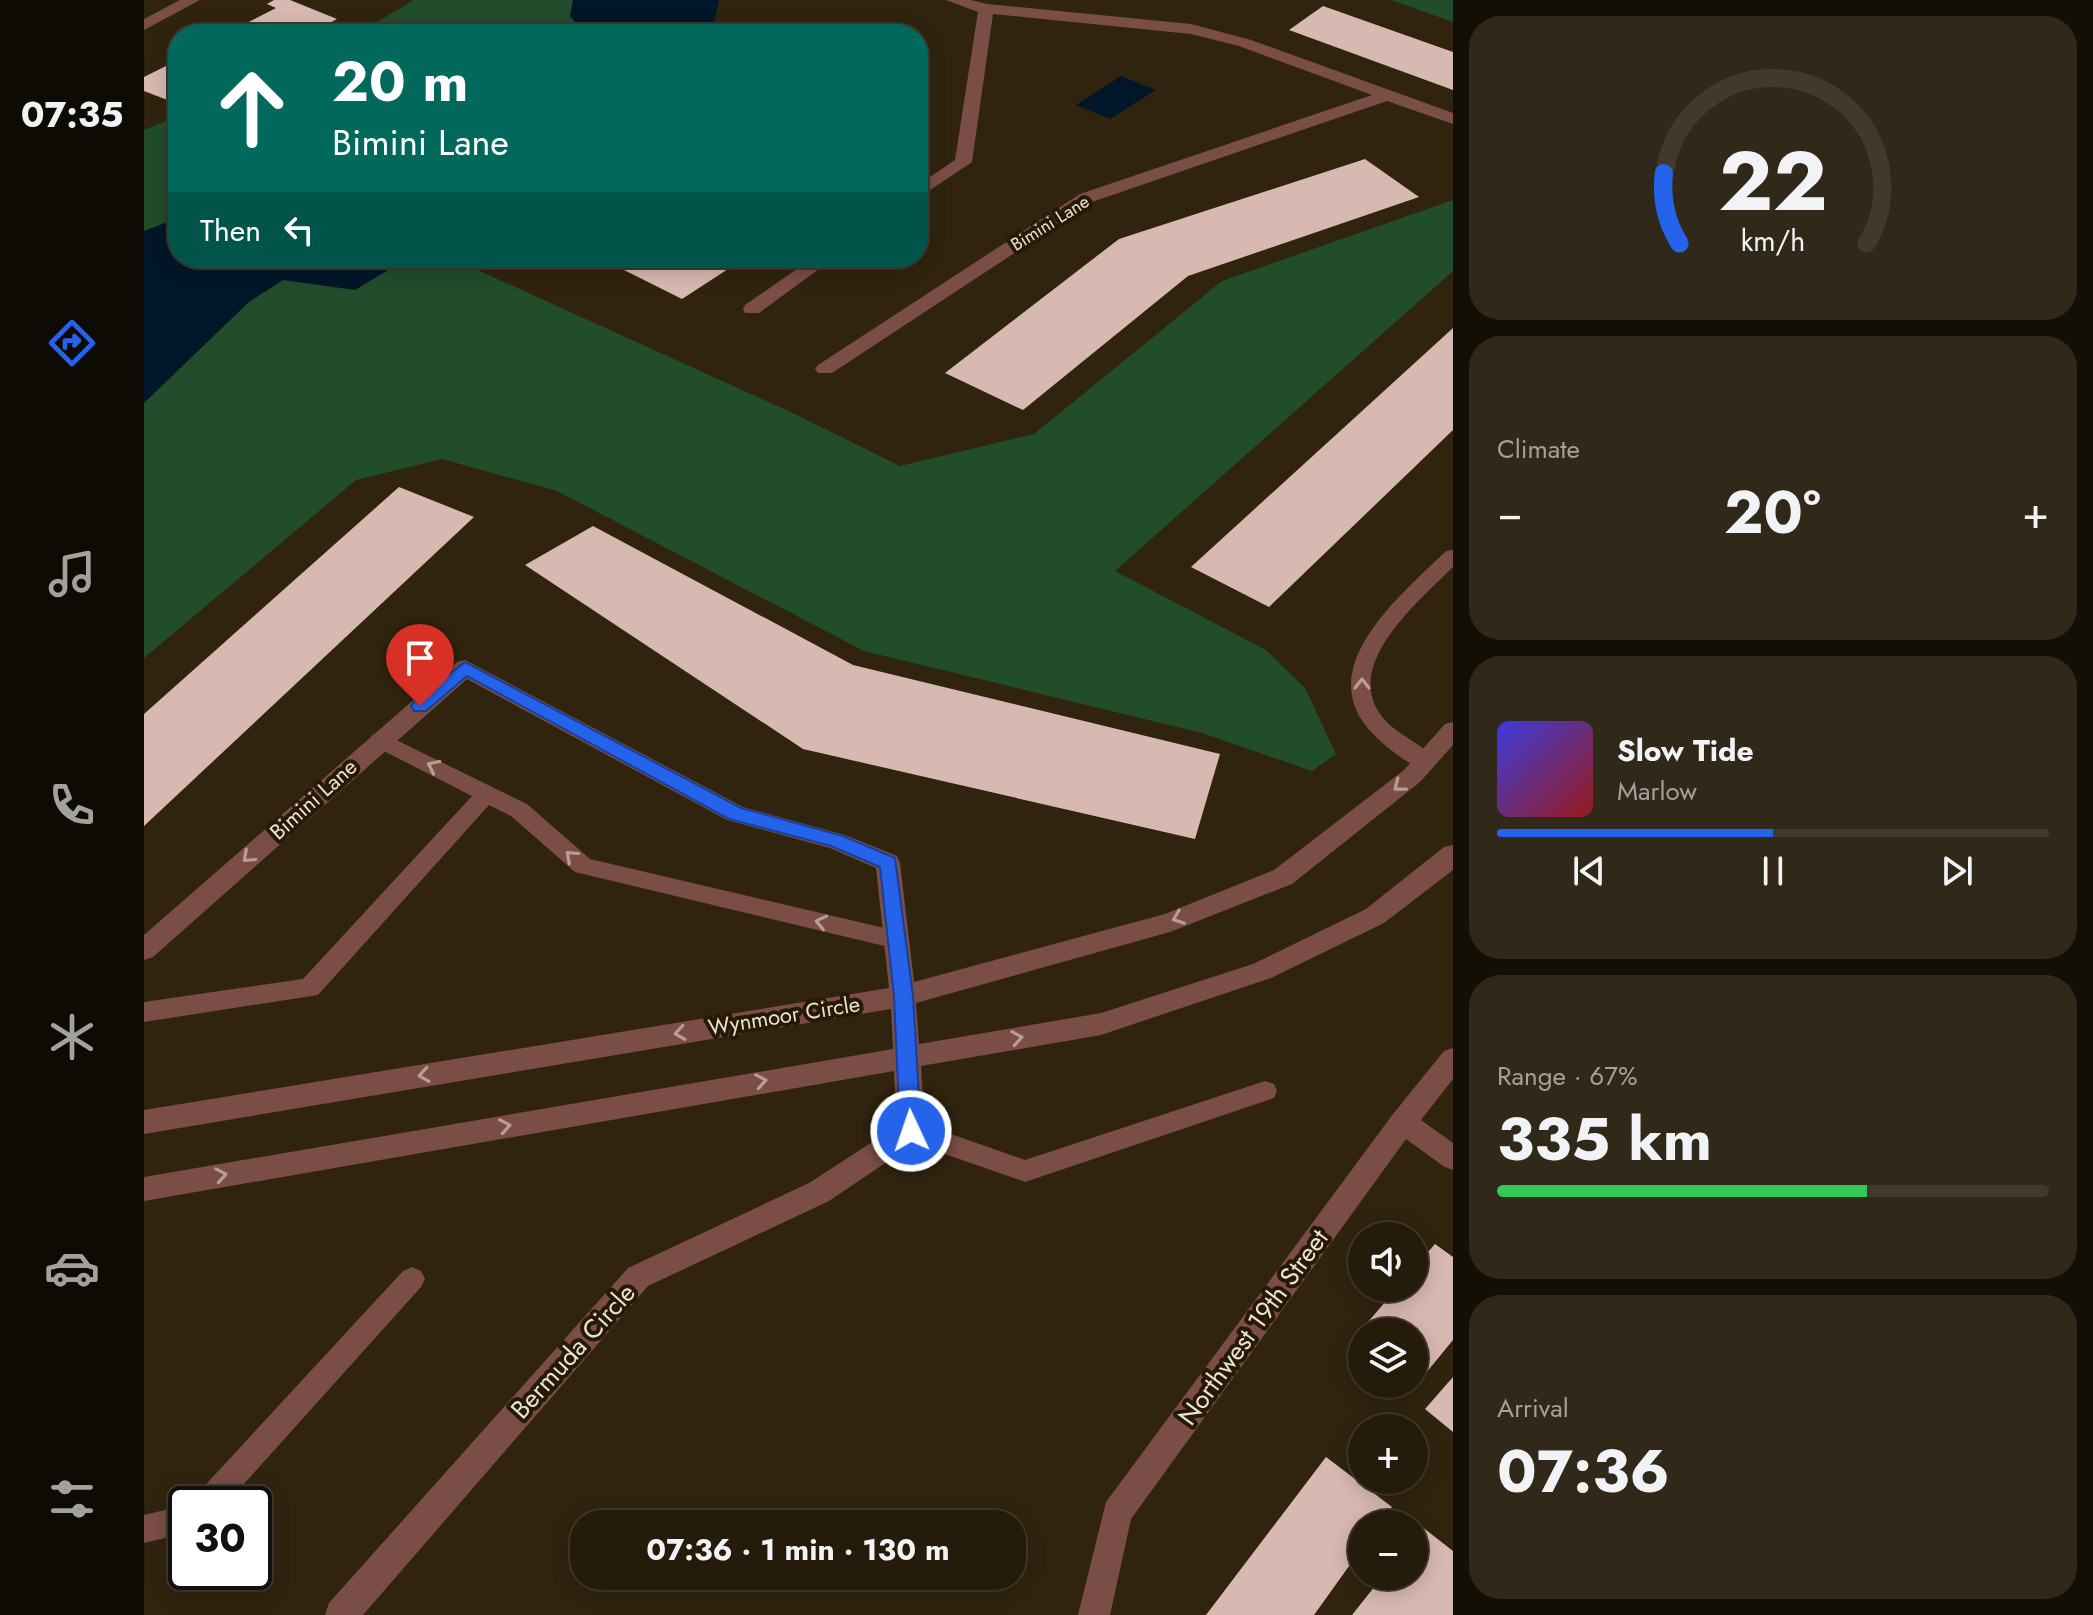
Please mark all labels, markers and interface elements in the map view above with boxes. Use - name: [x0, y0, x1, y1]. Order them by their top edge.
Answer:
- text: 20 m: [332, 41, 469, 122]
- icon: ahead: [200, 56, 304, 160]
- text: 07:35: [21, 88, 123, 140]
- text: Bimini Lane: [332, 116, 509, 168]
- text: 22: [1718, 120, 1828, 240]
- street label: Bimini Lane: [1006, 189, 1094, 257]
- icon: left: [277, 208, 321, 252]
- text: Then: [200, 209, 261, 252]
- text: km/h: [1741, 220, 1805, 262]
- icon: directions: [44, 315, 100, 371]
- text: Climate: [1497, 430, 1580, 468]
- text: 20°: [1724, 469, 1821, 556]
- text: −: [1497, 481, 1523, 545]
- text: +: [2022, 481, 2049, 545]
- icon: music: [44, 546, 100, 602]
- pin: [386, 624, 454, 706]
- icon: arrive: [398, 636, 442, 680]
- one-way arrow: [1353, 677, 1371, 690]
- text: Slow Tide: [1617, 729, 1754, 772]
- street label: Bimini Lane: [262, 751, 364, 847]
- one-way arrow: [427, 760, 442, 776]
- text: Marlow: [1617, 772, 1697, 810]
- one-way arrow: [1394, 776, 1408, 791]
- icon: phone: [44, 777, 100, 833]
- one-way arrow: [242, 848, 257, 862]
- icon: previous: [1567, 849, 1611, 893]
- icon: pause: [1751, 849, 1795, 893]
- icon: next: [1935, 849, 1979, 893]
- one-way arrow: [566, 851, 581, 866]
- one-way arrow: [1172, 908, 1186, 925]
- one-way arrow: [815, 914, 829, 931]
- street label: Wynmoor Circle: [706, 987, 862, 1043]
- icon: climate: [44, 1009, 100, 1065]
- one-way arrow: [673, 1023, 687, 1040]
- one-way arrow: [1010, 1030, 1024, 1047]
- text: Range · 67%: [1497, 1057, 1637, 1095]
- one-way arrow: [417, 1066, 430, 1083]
- one-way arrow: [754, 1074, 767, 1091]
- position arrow: [869, 1089, 953, 1173]
- text: 335 km: [1497, 1096, 1712, 1183]
- one-way arrow: [498, 1118, 511, 1135]
- one-way arrow: [214, 1168, 228, 1185]
- street label: Northwest 19th Street: [1169, 1220, 1338, 1433]
- map controls: [1348, 1222, 1428, 1590]
- button: sound: [1348, 1222, 1428, 1302]
- icon: car: [44, 1240, 100, 1296]
- street label: Bermuda Circle: [502, 1275, 644, 1427]
- button: layers: [1348, 1318, 1428, 1398]
- text: Arrival: [1497, 1389, 1569, 1427]
- button: +: [1348, 1414, 1428, 1494]
- text: 07:36: [1497, 1428, 1670, 1515]
- icon: filters: [44, 1471, 100, 1527]
- speed limit sign: 30: [168, 1486, 272, 1590]
- button: −: [1348, 1510, 1428, 1590]
- text: 07:36 · 1 min · 130 m: [646, 1528, 950, 1571]

